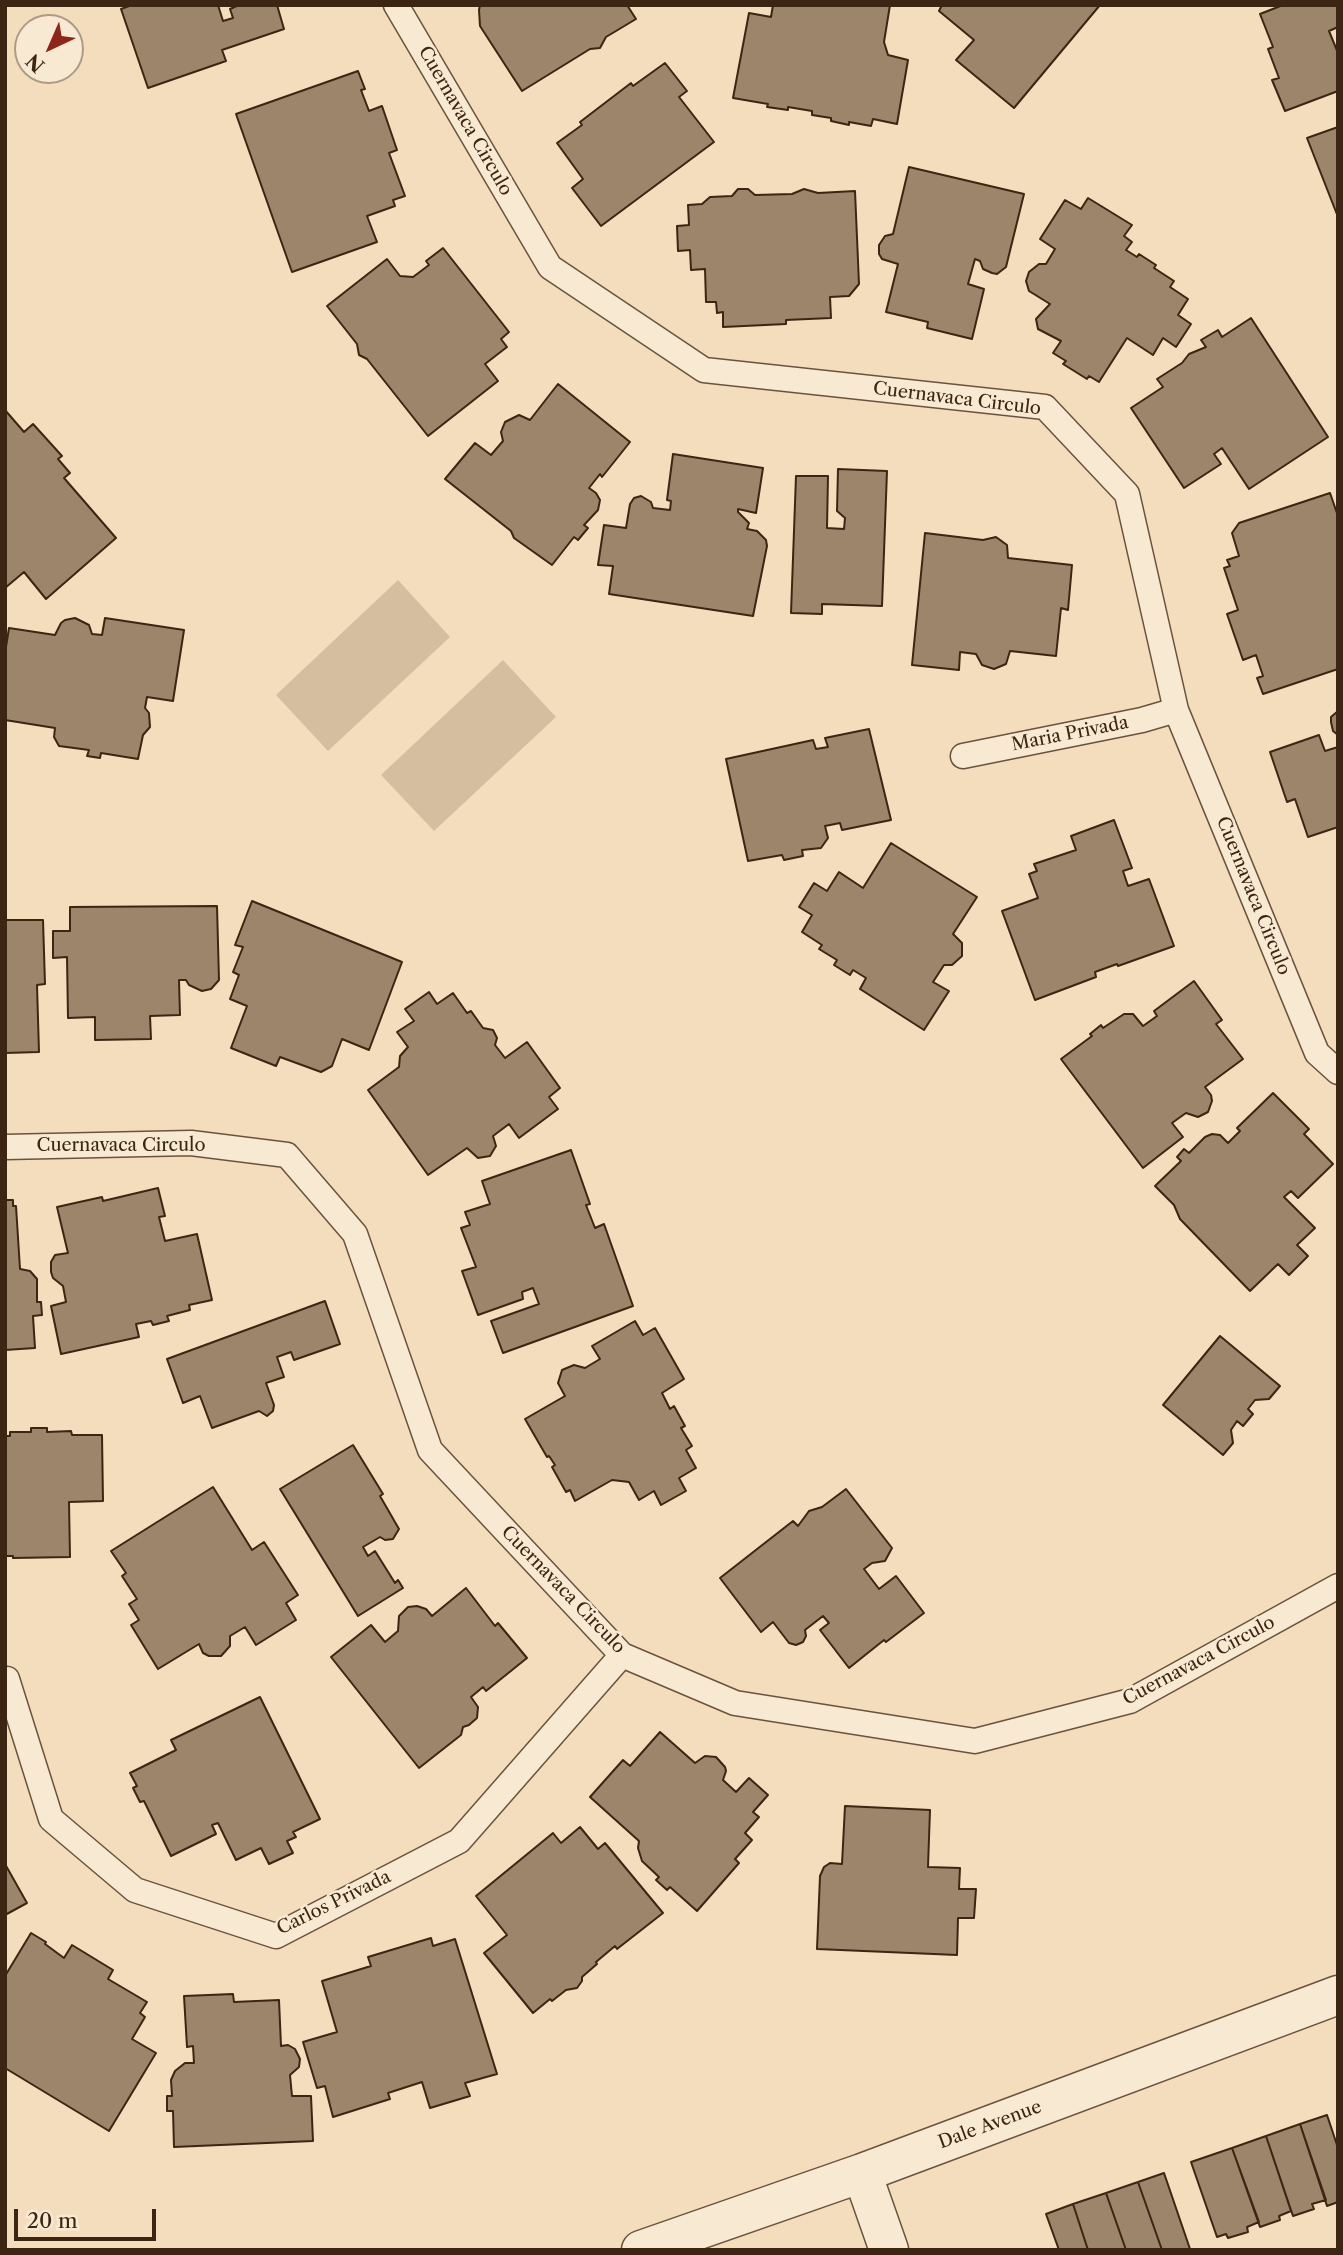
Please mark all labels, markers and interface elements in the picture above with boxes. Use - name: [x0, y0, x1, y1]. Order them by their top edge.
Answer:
- north arrow: [14, 14, 84, 84]
- street label: Cuernavaca Circulo: [413, 42, 517, 200]
- text: N: [22, 49, 49, 77]
- street label: Cuernavaca Circulo: [872, 378, 1042, 420]
- street label: Maria Privada: [1010, 712, 1130, 756]
- street label: Cuernavaca Circulo: [1211, 814, 1295, 978]
- street label: Cuernavaca Circulo: [36, 1135, 206, 1157]
- street label: Cuernavaca Circulo: [497, 1522, 629, 1658]
- street label: Cuernavaca Circulo: [1119, 1612, 1279, 1710]
- street label: Carlos Privada: [274, 1866, 394, 1940]
- street label: Dale Avenue: [935, 2096, 1045, 2154]
- scale bar: [18, 2196, 159, 2240]
- text: 20 m: [27, 2208, 78, 2233]

